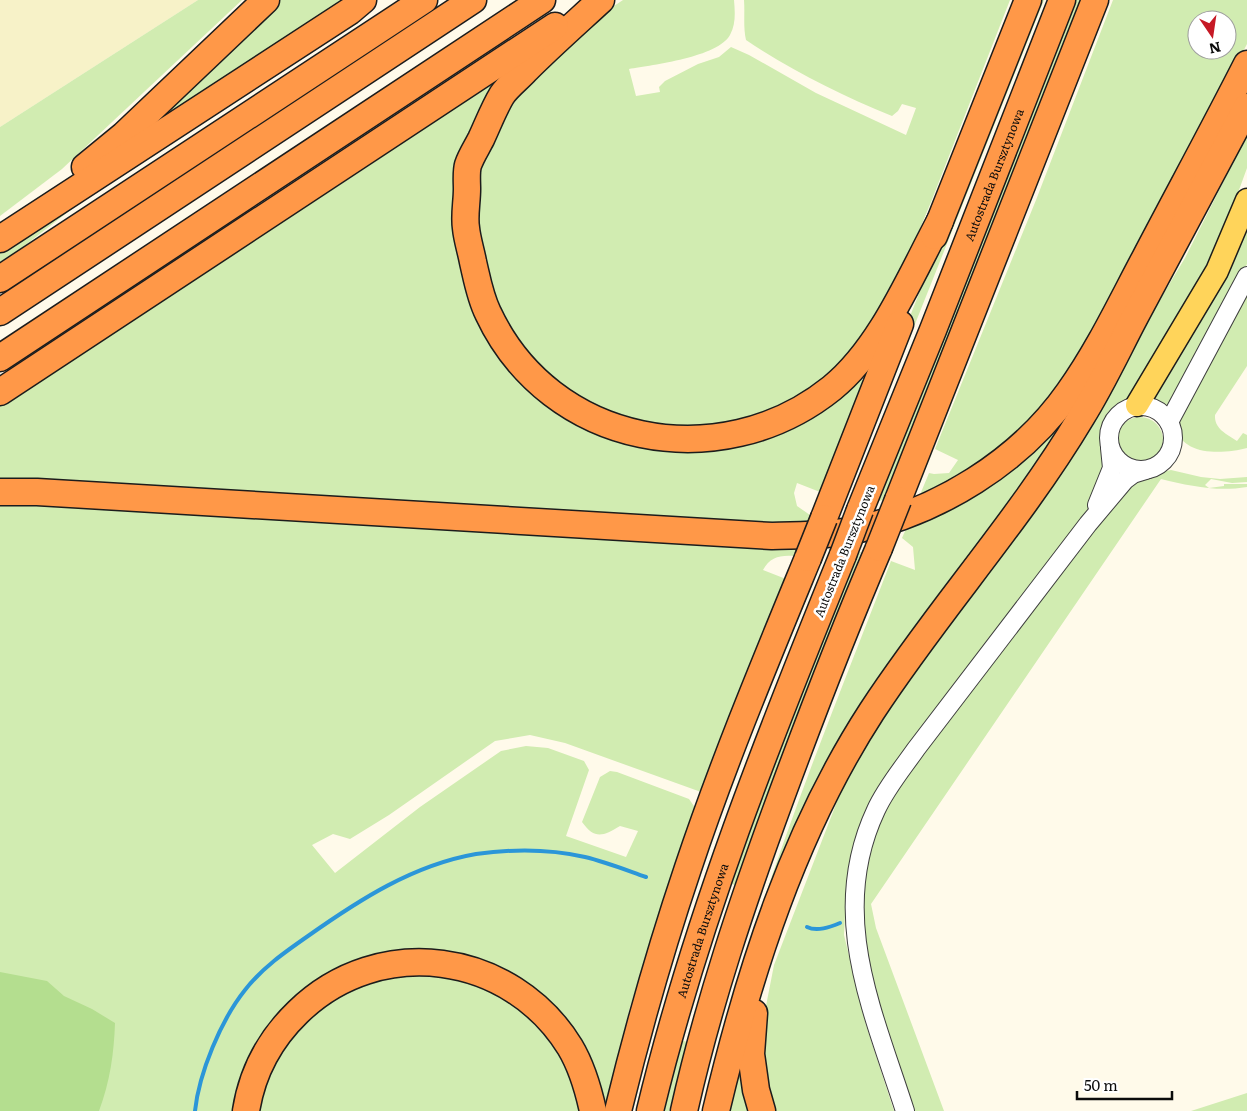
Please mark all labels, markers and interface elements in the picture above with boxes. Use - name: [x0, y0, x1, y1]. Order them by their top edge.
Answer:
- north arrow: [1187, 10, 1237, 60]
- text: N: [1207, 38, 1223, 60]
- street label: Autostrada Bursztynowa: [960, 105, 1028, 244]
- street label: Autostrada Bursztynowa: [809, 482, 879, 620]
- street label: Autostrada Bursztynowa: [672, 860, 733, 1000]
- scale bar: [1077, 1068, 1172, 1100]
- text: 50 m: [1084, 1073, 1118, 1096]

